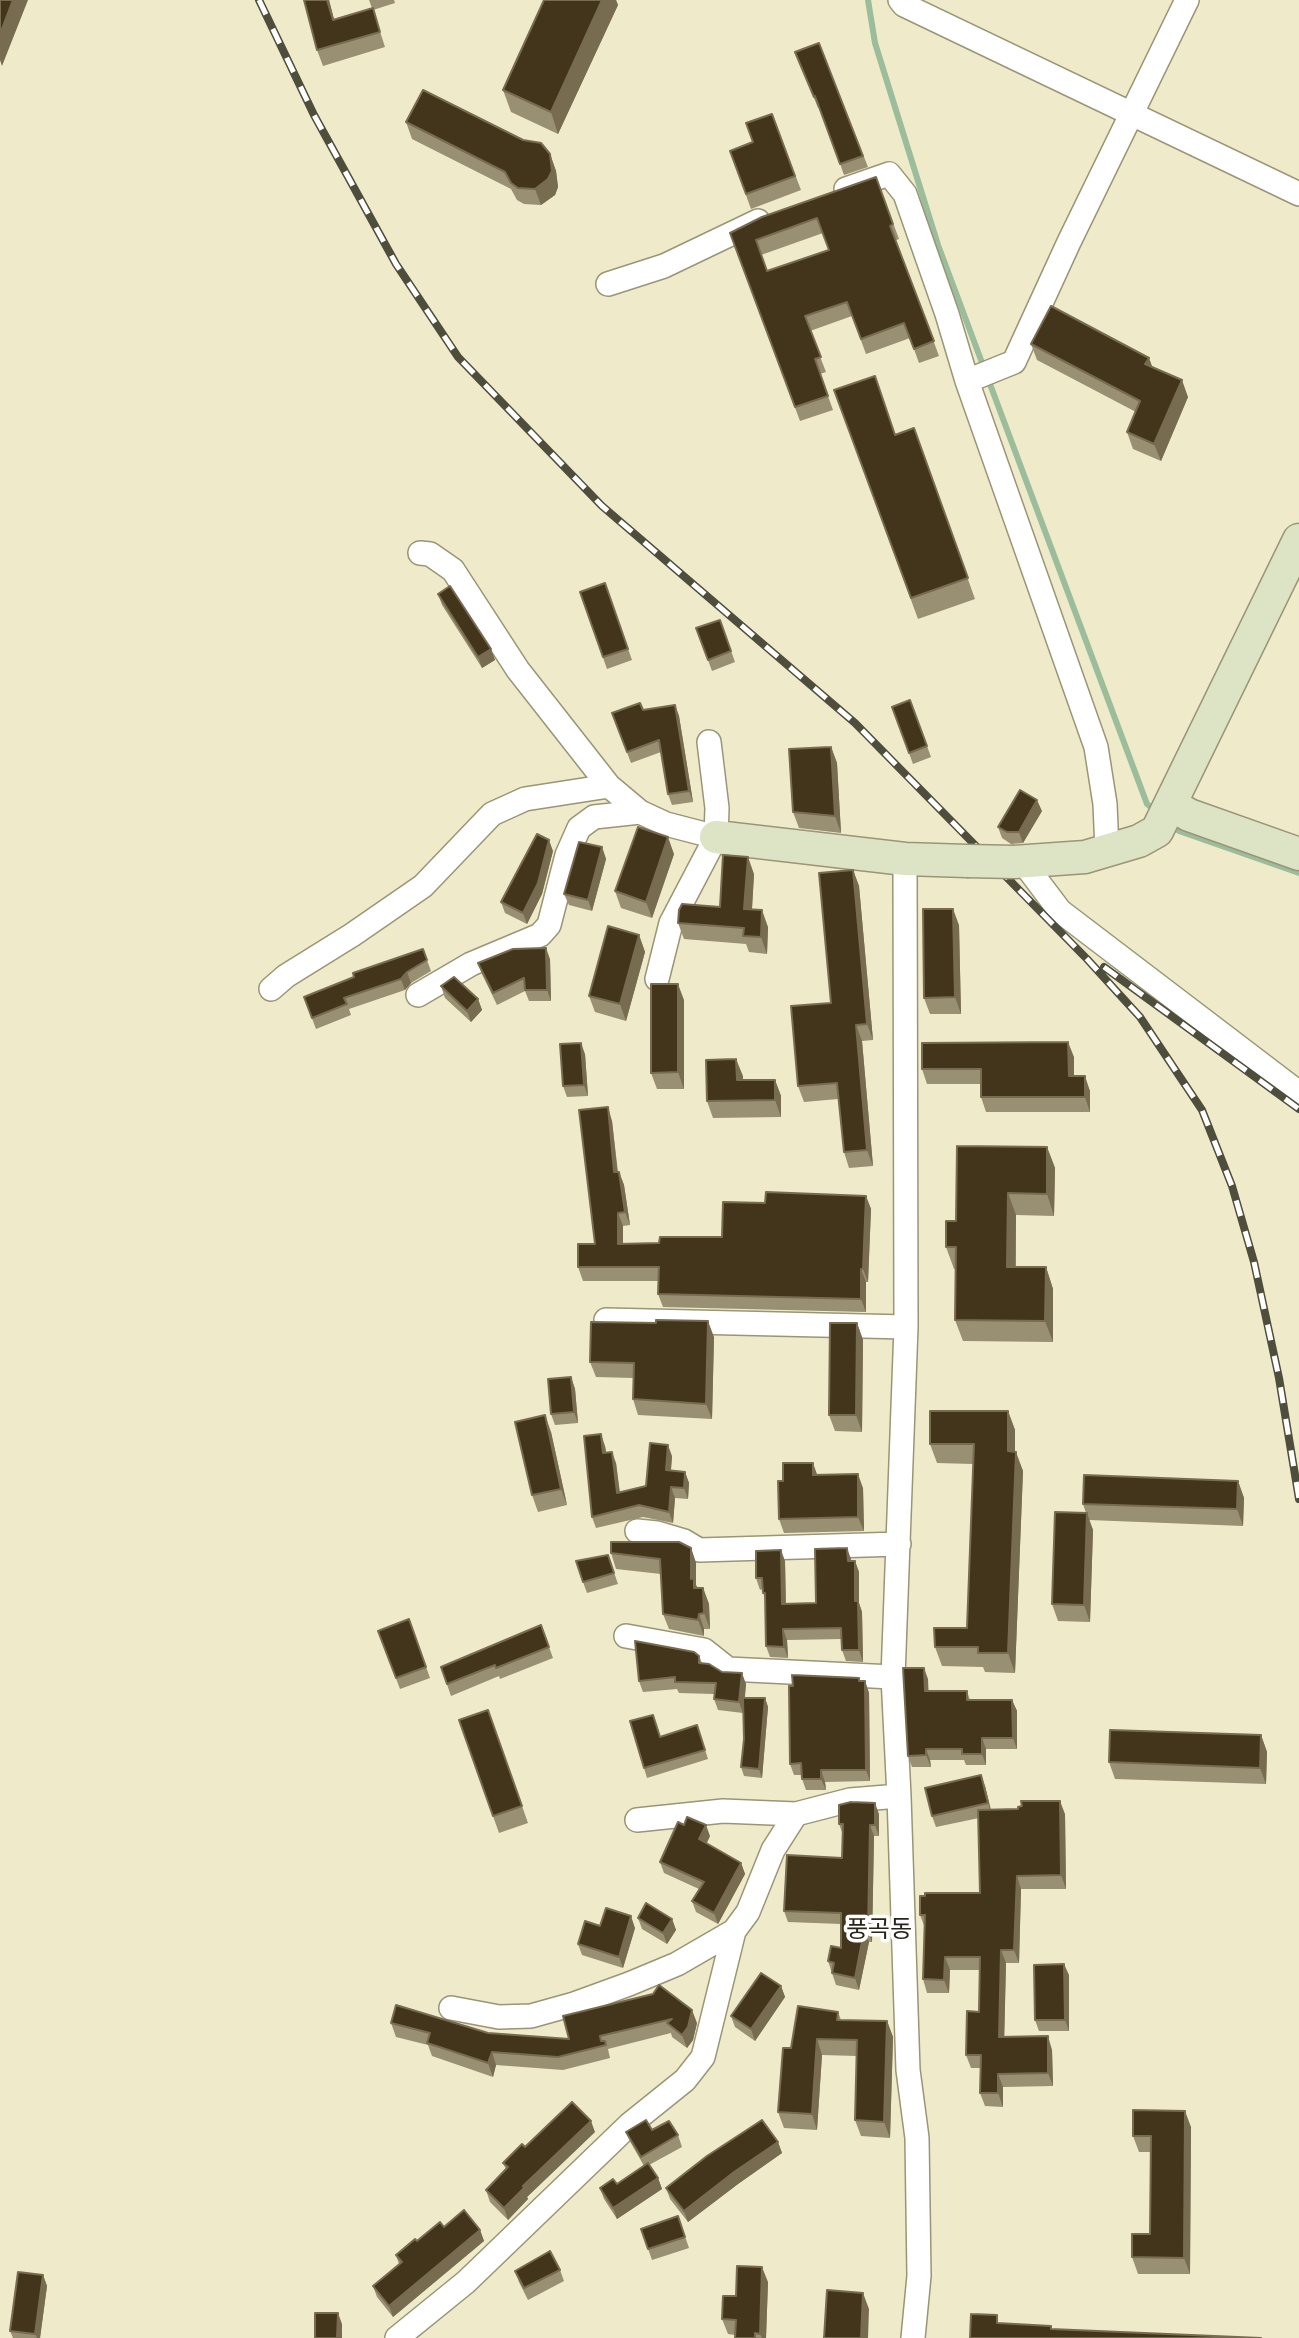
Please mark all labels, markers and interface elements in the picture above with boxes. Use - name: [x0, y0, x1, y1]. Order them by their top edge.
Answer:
- district label: 풍곡동: [846, 1916, 912, 1944]

